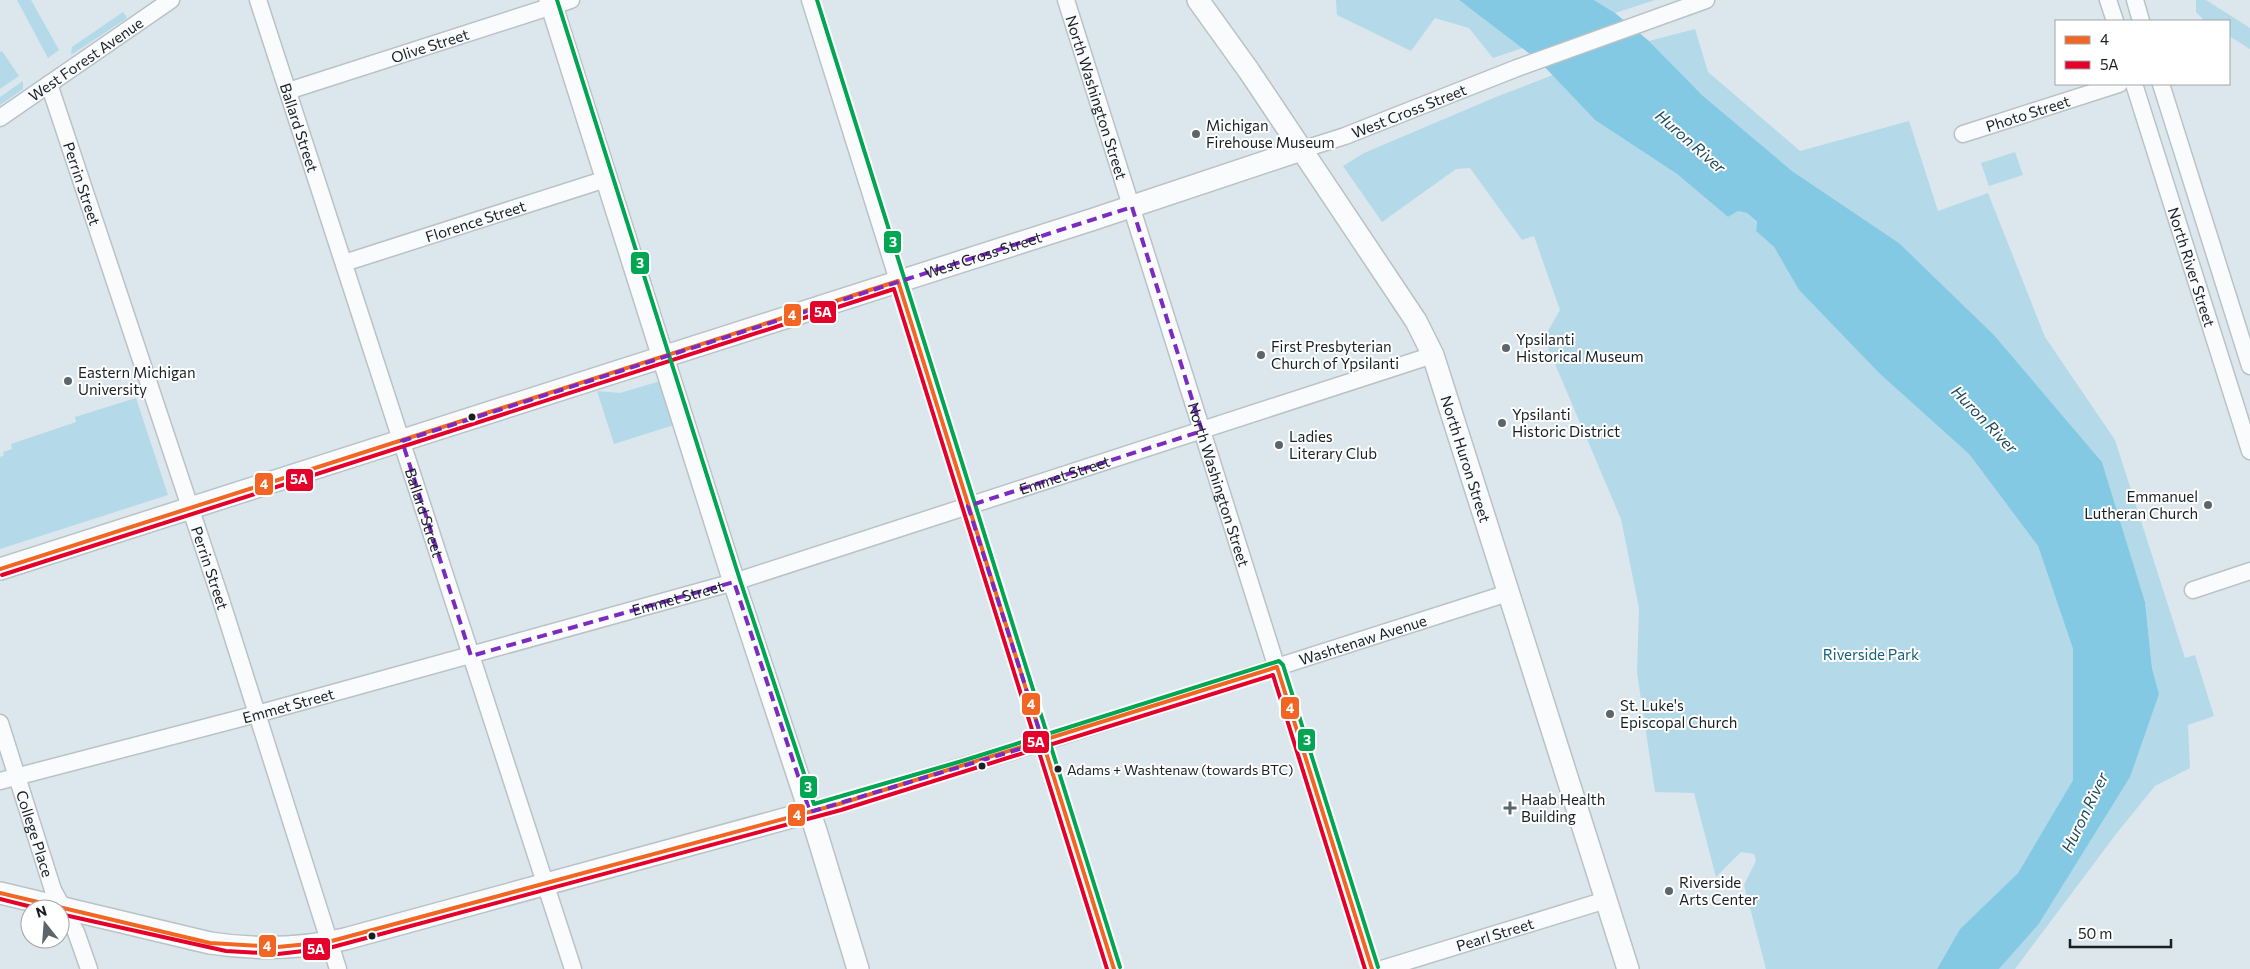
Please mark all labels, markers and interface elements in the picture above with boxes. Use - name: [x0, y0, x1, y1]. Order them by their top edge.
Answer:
- street label: West Forest Avenue: [25, 13, 146, 105]
- street label: North Washington Street: [1062, 13, 1131, 182]
- legend: [2055, 20, 2230, 85]
- street label: Olive Street: [389, 24, 471, 66]
- text: 4: [2100, 30, 2109, 48]
- text: 5A: [2100, 55, 2119, 73]
- street label: West Cross Street: [1349, 80, 1469, 141]
- street label: Ballard Street: [277, 81, 322, 174]
- street label: Photo Street: [1983, 91, 2072, 135]
- water label: Huron River: [1652, 105, 1730, 177]
- place label: Michigan Firehouse Museum: [1206, 116, 1335, 151]
- marker: Michigan Firehouse Museum: [1190, 128, 1202, 140]
- street label: Perrin Street: [60, 140, 104, 228]
- street label: Florence Street: [423, 196, 528, 245]
- street label: North River Street: [2165, 205, 2219, 329]
- street label: West Cross Street: [922, 227, 1044, 282]
- line badge: 3: [883, 230, 902, 254]
- text: 3: [889, 233, 897, 250]
- line badge: 3: [630, 251, 650, 275]
- text: 3: [636, 254, 644, 271]
- line badge: 5A: [809, 300, 837, 324]
- line badge: 4: [783, 303, 802, 327]
- text: 5A: [814, 303, 832, 320]
- text: 4: [788, 306, 797, 323]
- place label: Ypsilanti Historical Museum: [1516, 330, 1644, 365]
- place label: First Presbyterian Church of Ypsilanti: [1271, 337, 1399, 372]
- marker: Ypsilanti Historical Museum: [1500, 342, 1512, 354]
- marker: First Presbyterian Church of Ypsilanti: [1255, 349, 1267, 361]
- place label: Eastern Michigan University: [78, 363, 196, 398]
- marker: Eastern Michigan University: [62, 375, 74, 387]
- water label: Huron River: [1948, 381, 2022, 457]
- street label: North Huron Street: [1437, 393, 1495, 525]
- street label: North Washington Street: [1185, 400, 1253, 569]
- place label: Ypsilanti Historic District: [1512, 405, 1620, 440]
- unlabelled marker: [467, 412, 477, 422]
- marker: Ypsilanti Historic District: [1496, 417, 1508, 429]
- place label: Ladies Literary Club: [1289, 427, 1377, 462]
- marker: Ladies Literary Club: [1273, 439, 1285, 451]
- street label: Emmet Street: [1017, 452, 1112, 498]
- street label: Ballard Street: [402, 466, 448, 559]
- line badge: 5A: [285, 468, 314, 492]
- text: 5A: [290, 470, 308, 487]
- line badge: 4: [254, 472, 274, 496]
- text: 4: [260, 475, 269, 492]
- place label: Emmanuel Lutheran Church: [2084, 487, 2198, 522]
- marker: Emmanuel Lutheran Church: [2202, 499, 2214, 511]
- street label: Perrin Street: [188, 524, 232, 612]
- street label: Emmet Street: [630, 576, 725, 619]
- street label: Washtenaw Avenue: [1297, 611, 1429, 668]
- park label: Riverside Park: [1823, 645, 1919, 663]
- street label: Emmet Street: [240, 684, 336, 726]
- line badge: 4: [1021, 692, 1041, 716]
- text: 4: [1027, 695, 1036, 712]
- line badge: 4: [1280, 696, 1300, 720]
- place label: St. Luke's Episcopal Church: [1620, 696, 1737, 731]
- text: 4: [1286, 699, 1295, 716]
- marker: St. Luke's Episcopal Church: [1604, 708, 1616, 720]
- line badge: 3: [1297, 728, 1316, 752]
- line badge: 5A: [1022, 730, 1050, 754]
- text: 3: [1303, 731, 1311, 748]
- text: 5A: [1027, 733, 1045, 750]
- unlabelled marker: [977, 761, 987, 771]
- place label: Adams + Washtenaw (towards BTC): [1067, 761, 1293, 778]
- marker: Adams + Washtenaw (towards BTC): [1053, 764, 1063, 774]
- water label: Huron River: [2056, 768, 2112, 855]
- line badge: 3: [799, 775, 818, 799]
- text: 3: [804, 778, 812, 795]
- street label: College Place: [13, 788, 57, 879]
- place label: Haab Health Building: [1521, 790, 1605, 825]
- marker: Haab Health Building: [1503, 801, 1517, 815]
- line badge: 4: [787, 803, 806, 827]
- text: 4: [793, 806, 802, 823]
- place label: Riverside Arts Center: [1679, 873, 1758, 908]
- marker: Riverside Arts Center: [1663, 885, 1675, 897]
- north arrow: [20, 899, 70, 949]
- text: N: [34, 901, 49, 921]
- street label: Pearl Street: [1454, 914, 1536, 955]
- scale bar: [2070, 916, 2171, 948]
- text: 50 m: [2078, 924, 2112, 942]
- unlabelled marker: [367, 931, 377, 941]
- line badge: 4: [258, 934, 277, 958]
- text: 4: [263, 937, 272, 954]
- line badge: 5A: [302, 937, 331, 961]
- text: 5A: [307, 940, 325, 957]

